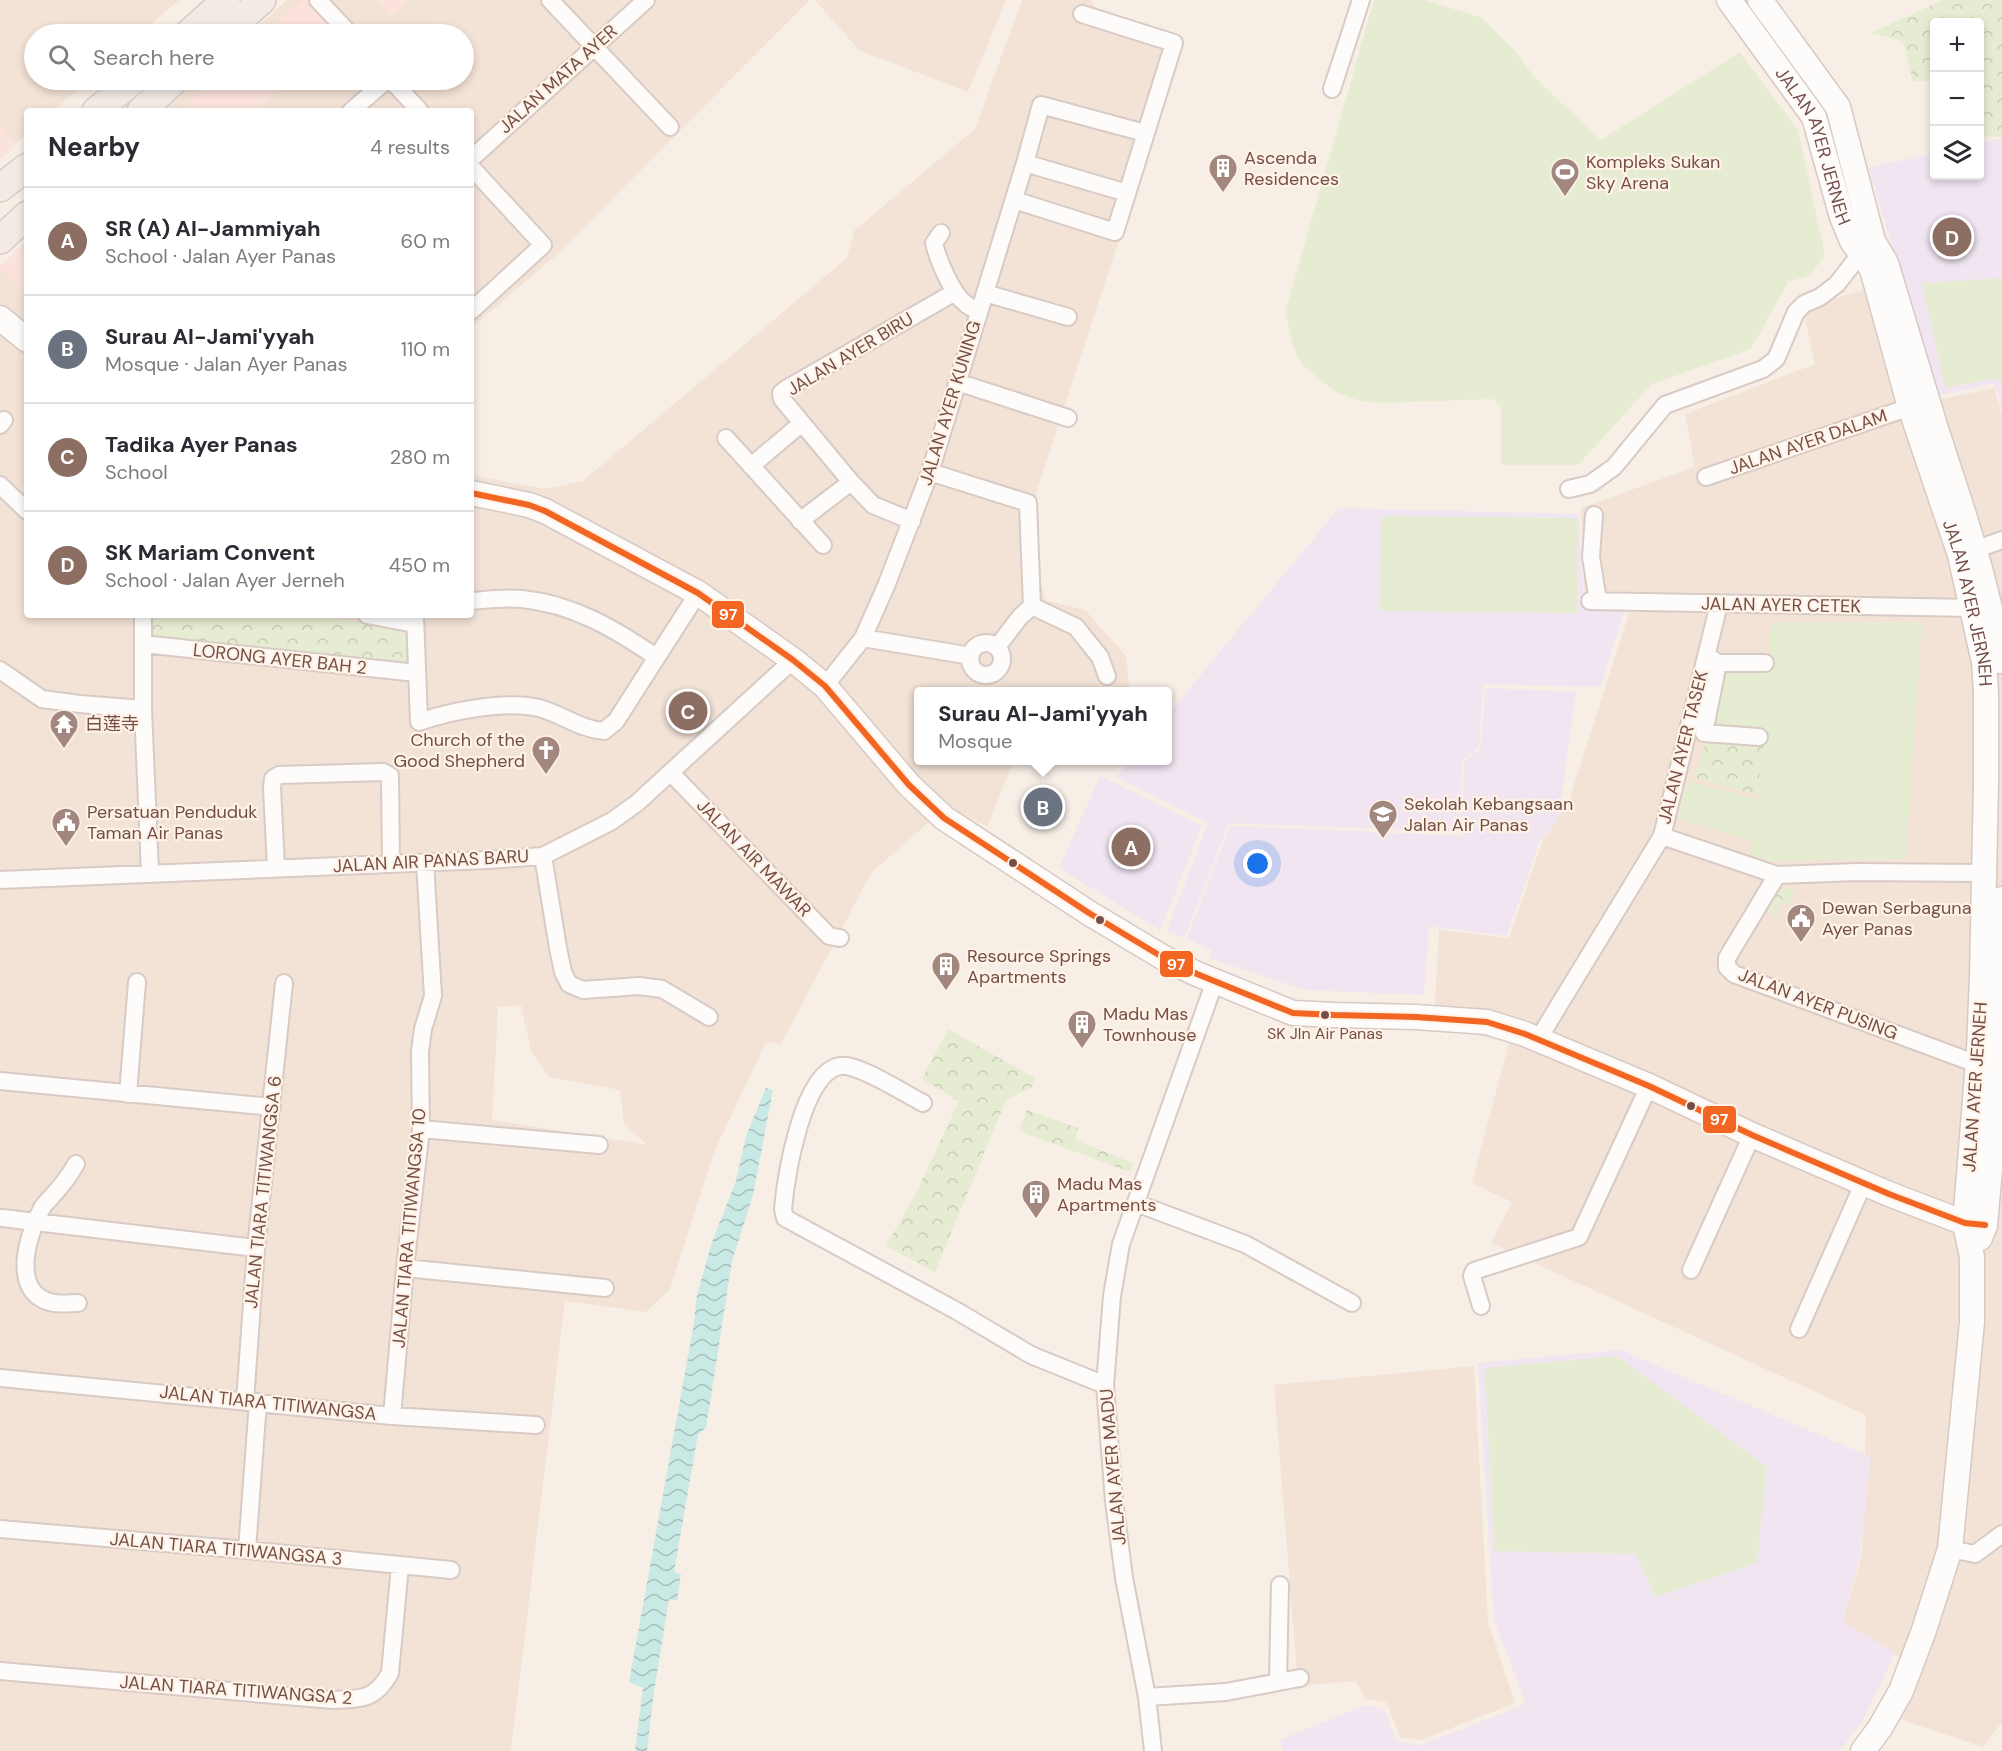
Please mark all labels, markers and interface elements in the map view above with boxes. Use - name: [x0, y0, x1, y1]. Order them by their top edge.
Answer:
- map controls: [1930, 18, 1984, 180]
- button: +: [1930, 18, 1984, 72]
- street label: JALAN MATA AYER: [493, 19, 623, 139]
- search box: [24, 24, 474, 90]
- icon: search: [45, 41, 78, 74]
- text: Search here: [93, 43, 214, 72]
- street label: JALAN AYER JERNEH: [1770, 62, 1856, 229]
- button: −: [1930, 72, 1984, 126]
- button: layers: [1930, 126, 1984, 180]
- text: Nearby: [48, 130, 140, 164]
- text: 4 results: [370, 134, 450, 160]
- place label: Ascenda Residences: [1244, 146, 1339, 191]
- place label: Kompleks Sukan Sky Arena: [1586, 150, 1720, 195]
- building icon: Ascenda Residences: [1207, 152, 1239, 194]
- sports icon: Kompleks Sukan Sky Arena: [1549, 156, 1581, 198]
- text: SR (A) Al-Jammiyah: [105, 214, 321, 243]
- pin: D: [1932, 214, 1972, 260]
- text: A: [60, 228, 75, 254]
- text: 60 m: [401, 228, 450, 254]
- text: School · Jalan Ayer Panas: [105, 243, 336, 269]
- street label: JALAN AYER BIRU: [782, 307, 918, 401]
- street label: JALAN AYER KUNING: [914, 318, 986, 488]
- text: Surau Al-Jami'yyah: [105, 322, 315, 351]
- text: B: [61, 336, 74, 362]
- text: 110 m: [401, 336, 450, 362]
- text: Mosque · Jalan Ayer Panas: [105, 351, 347, 377]
- street label: JALAN AYER DALAM: [1726, 404, 1890, 480]
- text: Tadika Ayer Panas: [105, 430, 298, 459]
- text: C: [60, 444, 75, 470]
- text: 280 m: [390, 444, 450, 470]
- text: School: [105, 459, 168, 485]
- street label: JALAN AYER JERNEH: [1937, 517, 1998, 687]
- text: SK Mariam Convent: [105, 538, 315, 567]
- text: D: [60, 552, 75, 578]
- text: 450 m: [389, 552, 450, 578]
- text: School · Jalan Ayer Jerneh: [105, 567, 345, 593]
- street label: JALAN AYER CETEK: [1701, 592, 1862, 618]
- line badge: 97: [711, 600, 745, 629]
- text: 97: [719, 604, 738, 625]
- street label: LORONG AYER BAH 2: [192, 638, 368, 680]
- street label: JALAN AYER TASEK: [1652, 667, 1714, 826]
- popup: [914, 687, 1172, 765]
- pin: C: [668, 688, 708, 734]
- text: Surau Al-Jami'yyah: [938, 699, 1148, 728]
- temple icon: 白莲寺: [48, 708, 80, 750]
- place label: 白莲寺: [85, 712, 139, 736]
- place label: Church of the Good Shepherd: [393, 728, 525, 773]
- text: Mosque: [938, 728, 1012, 754]
- church icon: Church of the Good Shepherd: [530, 734, 562, 776]
- pin: B: [1024, 784, 1062, 830]
- place label: Sekolah Kebangsaan Jalan Air Panas: [1404, 792, 1573, 837]
- street label: JALAN AIR MAWAR: [691, 794, 817, 922]
- school or university icon: Sekolah Kebangsaan Jalan Air Panas: [1367, 798, 1399, 840]
- place label: Persatuan Penduduk Taman Air Panas: [87, 800, 257, 845]
- public building icon: Persatuan Penduduk Taman Air Panas: [50, 806, 82, 848]
- pin: A: [1112, 824, 1150, 870]
- street label: JALAN AIR PANAS BARU: [332, 844, 530, 878]
- your location: [1243, 849, 1272, 878]
- unlabelled marker: [1007, 857, 1019, 869]
- place label: Dewan Serbaguna Ayer Panas: [1822, 896, 1971, 941]
- public building icon: Dewan Serbaguna Ayer Panas: [1785, 902, 1817, 944]
- unlabelled marker: [1094, 914, 1106, 926]
- place label: Resource Springs Apartments: [967, 944, 1111, 989]
- building icon: Resource Springs Apartments: [930, 950, 962, 992]
- line badge: 97: [1159, 950, 1194, 978]
- text: 97: [1167, 954, 1186, 975]
- street label: JALAN AYER PUSING: [1735, 963, 1901, 1045]
- street label: JALAN AYER JERNEH: [1957, 1001, 1993, 1173]
- place label: Madu Mas Townhouse: [1103, 1002, 1196, 1047]
- building icon: Madu Mas Townhouse: [1066, 1008, 1098, 1050]
- marker: SK Jln Air Panas: [1319, 1009, 1331, 1021]
- place label: SK Jln Air Panas: [1267, 1023, 1383, 1044]
- street label: JALAN TIARA TITIWANGSA 6: [239, 1074, 287, 1310]
- unlabelled marker: [1685, 1100, 1697, 1112]
- line badge: 97: [1702, 1105, 1737, 1134]
- street label: JALAN TIARA TITIWANGSA 10: [387, 1107, 431, 1349]
- text: 97: [1710, 1109, 1729, 1130]
- place label: Madu Mas Apartments: [1057, 1172, 1156, 1217]
- building icon: Madu Mas Apartments: [1020, 1178, 1052, 1220]
- street label: JALAN TIARA TITIWANGSA: [158, 1380, 378, 1426]
- street label: JALAN AYER MADU: [1094, 1388, 1132, 1546]
- street label: JALAN TIARA TITIWANGSA 3: [109, 1527, 343, 1571]
- street label: JALAN TIARA TITIWANGSA 2: [119, 1670, 353, 1710]

